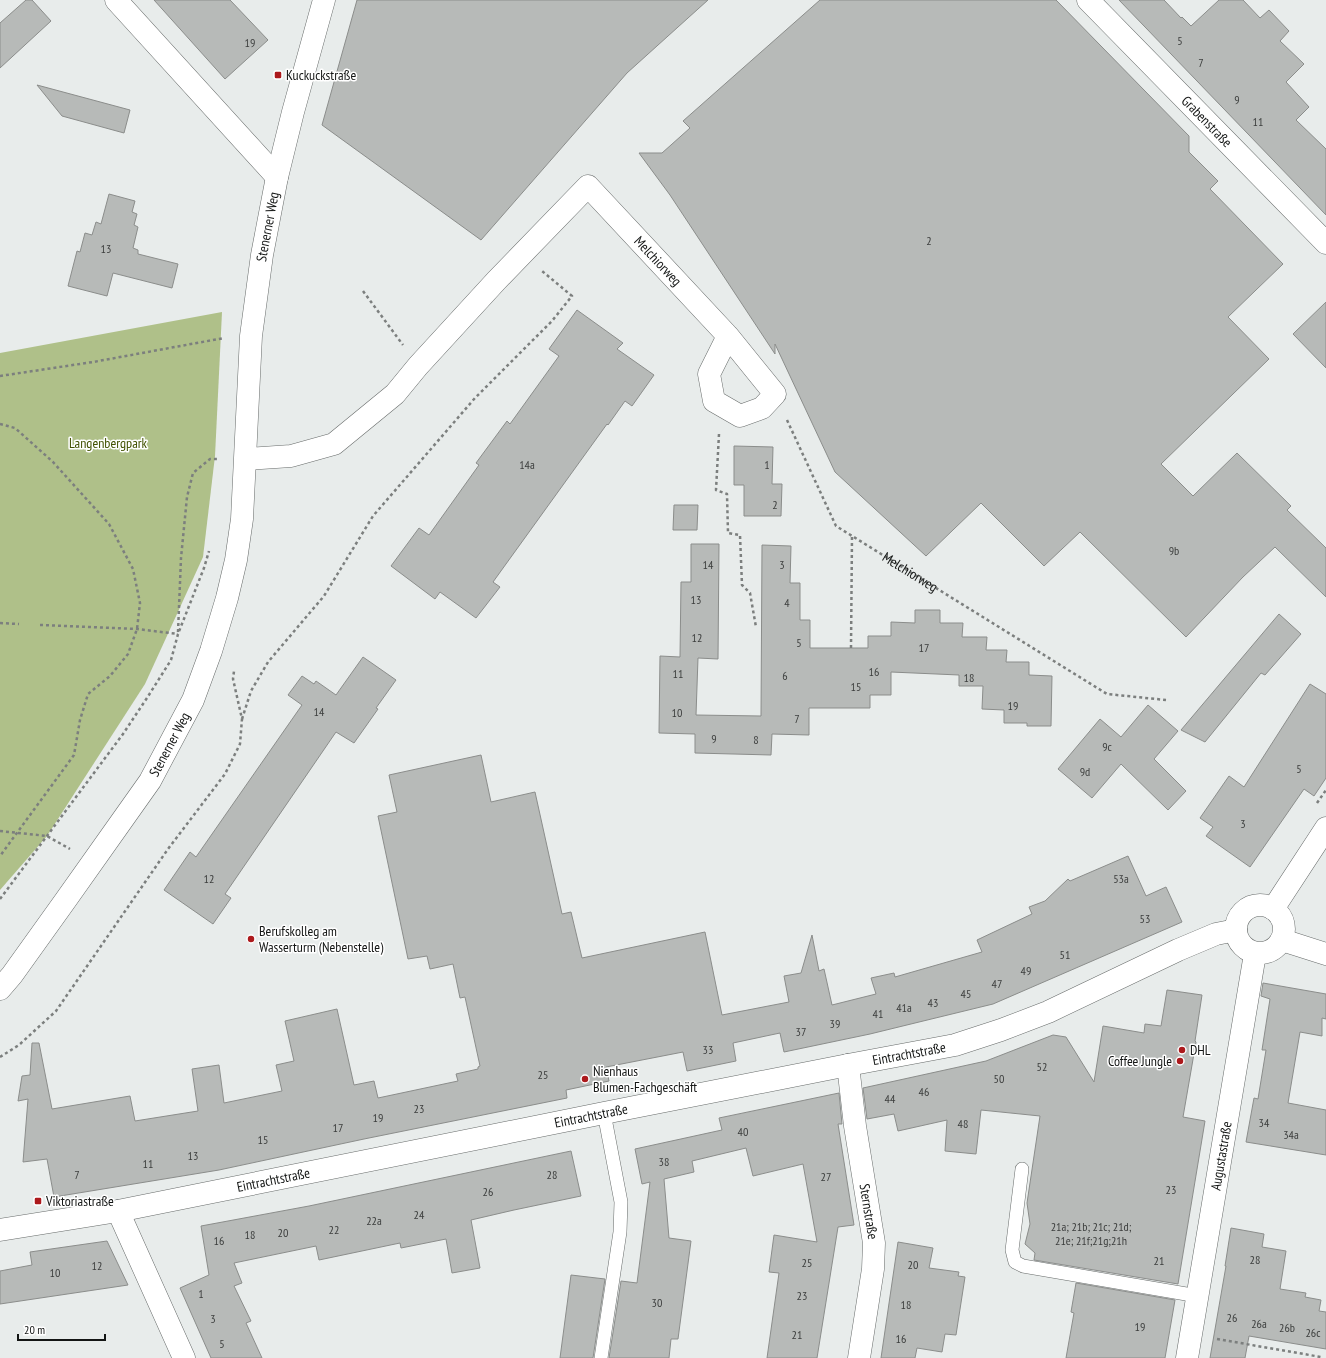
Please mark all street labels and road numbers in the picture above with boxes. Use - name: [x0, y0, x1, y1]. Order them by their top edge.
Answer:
- street label: Grabenstraße: [1178, 92, 1236, 151]
- street label: Stenerner Weg: [252, 190, 283, 263]
- street label: Melchiorweg: [630, 232, 686, 290]
- street label: Melchiorweg: [879, 548, 941, 596]
- street label: Stenerner Weg: [145, 709, 194, 780]
- street label: Eintrachtstraße: [871, 1038, 947, 1069]
- street label: Eintrachtstraße: [553, 1100, 629, 1132]
- street label: Augustastraße: [1206, 1120, 1236, 1192]
- street label: Eintrachtstraße: [235, 1163, 312, 1196]
- street label: Sternstraße: [855, 1182, 882, 1241]

